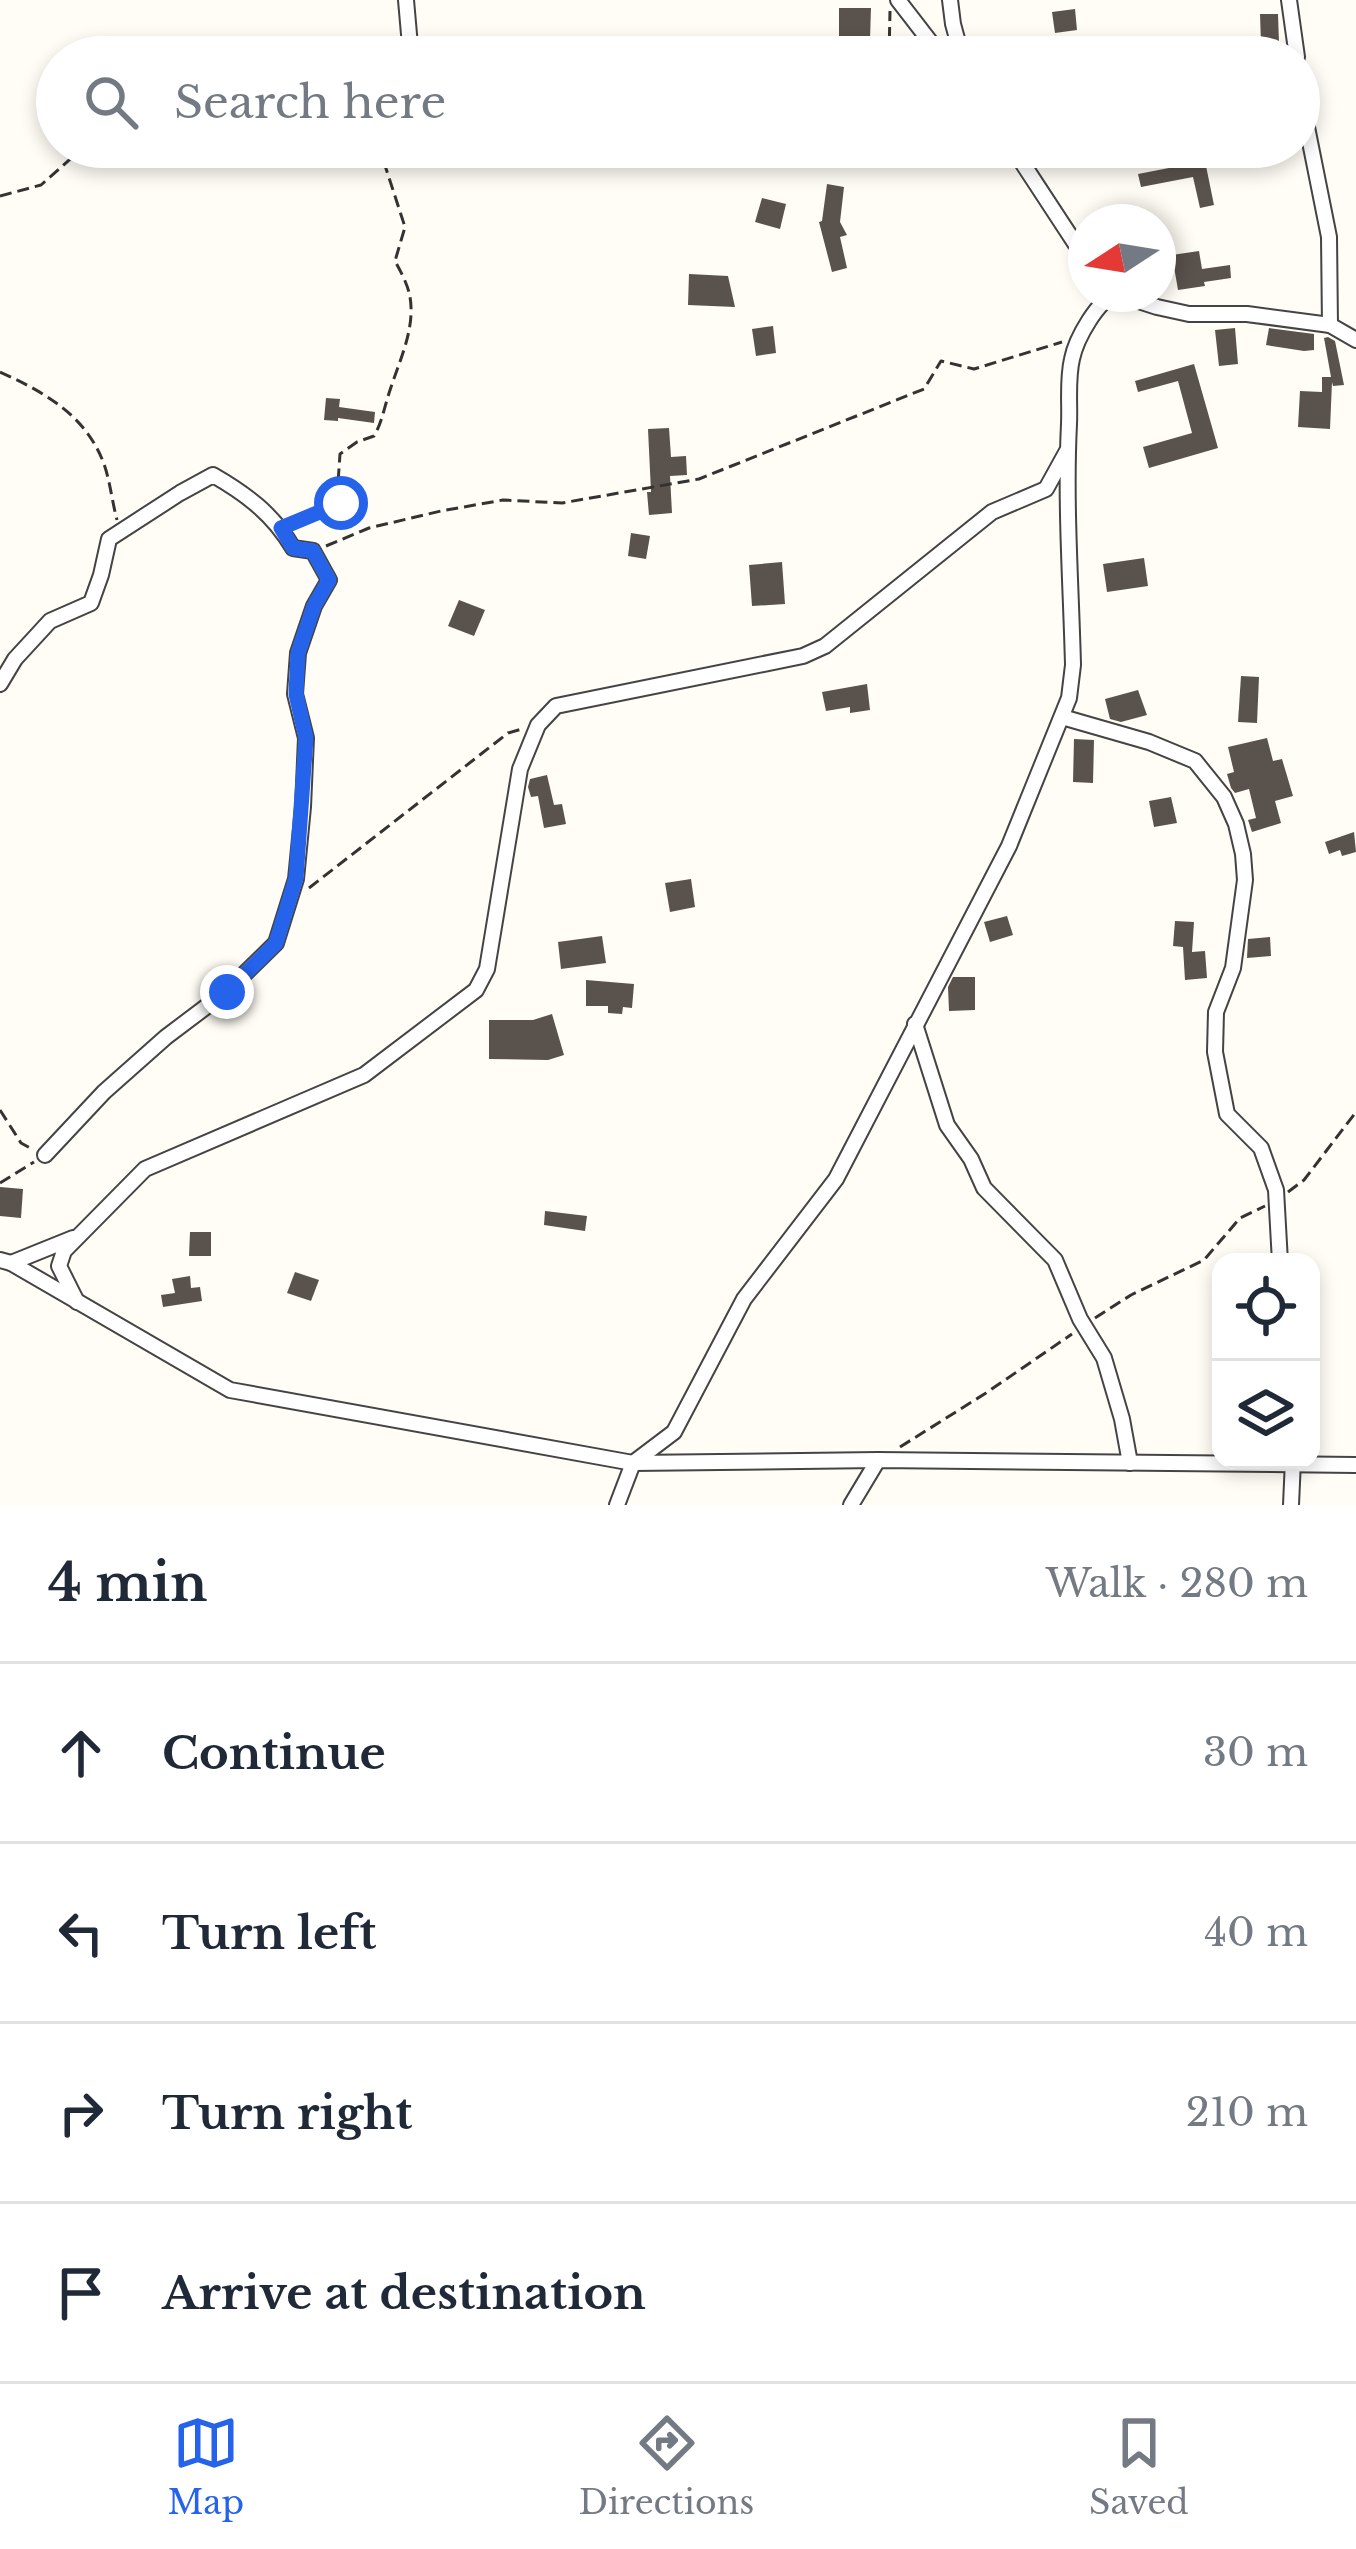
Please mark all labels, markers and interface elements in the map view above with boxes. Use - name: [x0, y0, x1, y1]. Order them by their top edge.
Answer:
- search box: [36, 36, 1320, 168]
- icon: search: [78, 69, 144, 135]
- text: Search here: [174, 74, 446, 130]
- north arrow: [1068, 204, 1176, 312]
- route start: [314, 476, 368, 530]
- route end: [200, 965, 254, 1019]
- map controls: [1212, 1253, 1320, 1469]
- button: locate: [1212, 1253, 1320, 1361]
- button: layers: [1212, 1361, 1320, 1469]
- text: 4 min: [48, 1552, 207, 1615]
- text: Walk · 280 m: [1046, 1559, 1308, 1608]
- icon: ahead: [48, 1720, 114, 1786]
- text: Continue: [162, 1725, 386, 1781]
- text: 30 m: [1203, 1728, 1308, 1777]
- icon: left: [48, 1900, 114, 1966]
- text: Turn left: [162, 1905, 376, 1961]
- text: 40 m: [1204, 1908, 1308, 1957]
- icon: right: [48, 2080, 114, 2146]
- text: Turn right: [162, 2085, 412, 2141]
- text: 210 m: [1186, 2088, 1308, 2137]
- icon: arrive: [48, 2260, 114, 2326]
- text: Arrive at destination: [162, 2265, 646, 2321]
- tab: Map: [167, 2410, 244, 2523]
- tab: Directions: [579, 2410, 754, 2523]
- tab: Saved: [1089, 2410, 1189, 2523]

